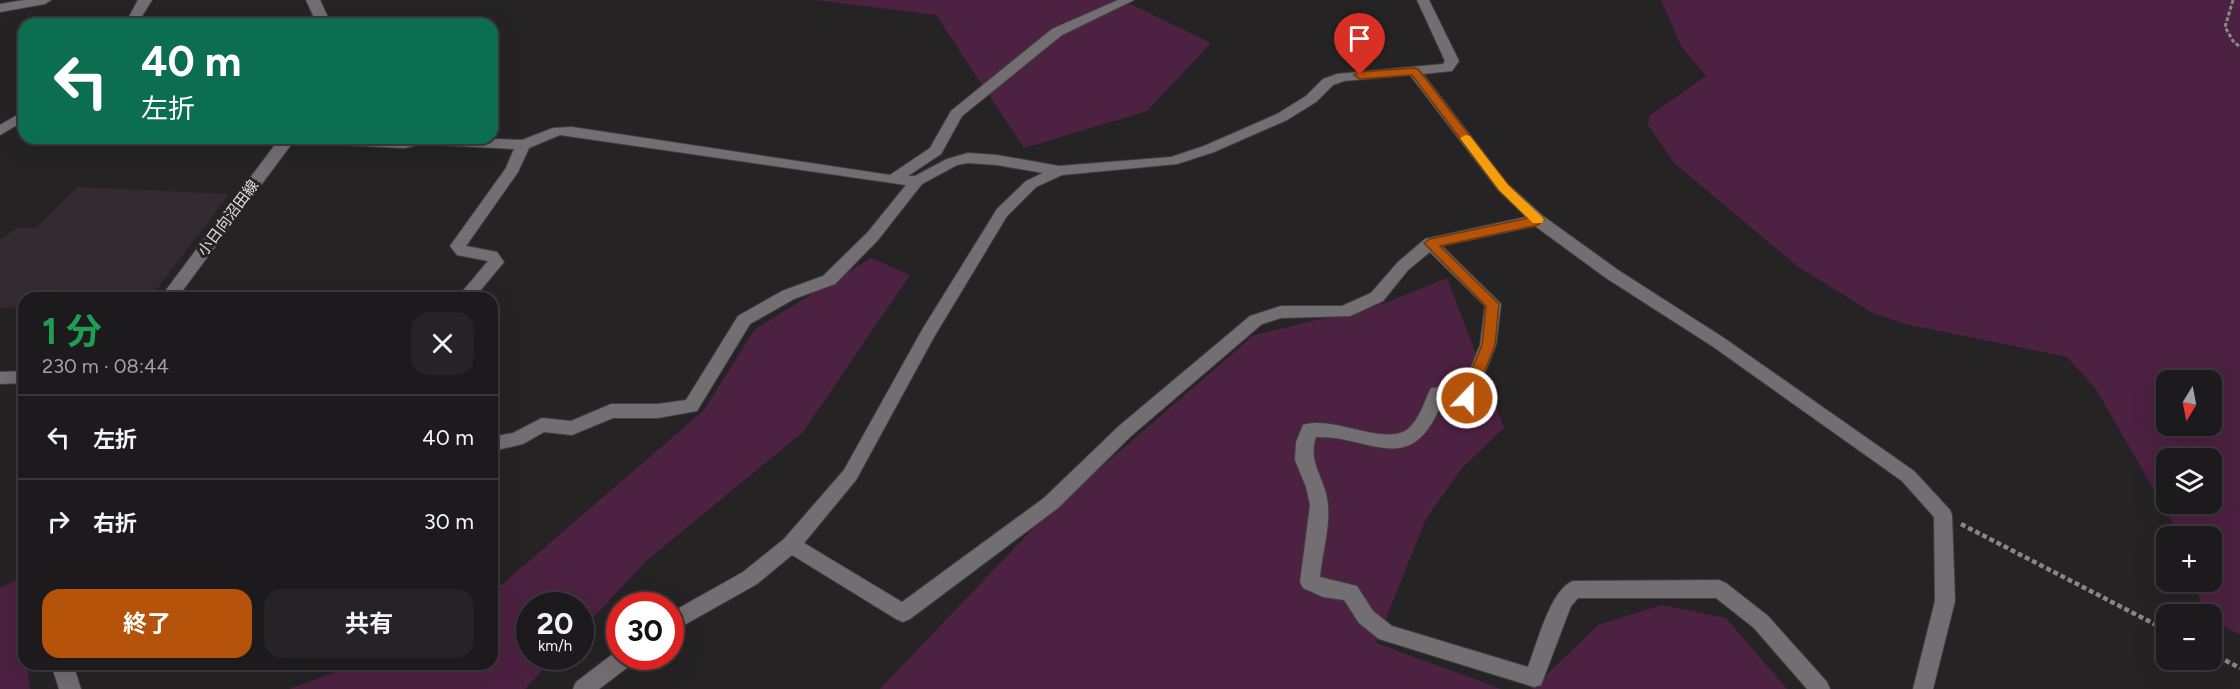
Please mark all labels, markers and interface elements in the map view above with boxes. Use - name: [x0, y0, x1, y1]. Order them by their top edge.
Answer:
- pin: [1334, 13, 1385, 75]
- icon: arrive: [1343, 22, 1376, 55]
- text: 40 m: [141, 36, 241, 87]
- icon: left: [42, 42, 120, 120]
- text: 左折: [141, 92, 195, 125]
- street label: 小日向沼田線: [194, 177, 262, 259]
- text: 1 分: [42, 310, 102, 353]
- button: close: [411, 312, 474, 375]
- text: 230 m · 08:44: [42, 354, 169, 378]
- position arrow: [1435, 366, 1499, 430]
- north arrow: [2156, 370, 2222, 436]
- map controls: [2156, 370, 2222, 670]
- icon: left: [42, 421, 75, 454]
- text: 40 m: [422, 424, 474, 451]
- text: 左折: [93, 426, 137, 453]
- button: layers: [2156, 448, 2222, 514]
- icon: right: [42, 505, 75, 538]
- text: 30 m: [424, 508, 474, 535]
- text: 右折: [93, 510, 137, 537]
- button: +: [2156, 526, 2222, 592]
- button: 終了: [42, 589, 252, 658]
- button: 共有: [264, 589, 474, 658]
- speed limit sign: 30: [606, 592, 684, 670]
- button: −: [2156, 604, 2222, 670]
- text: 20: [537, 605, 573, 642]
- text: km/h: [538, 637, 572, 655]

